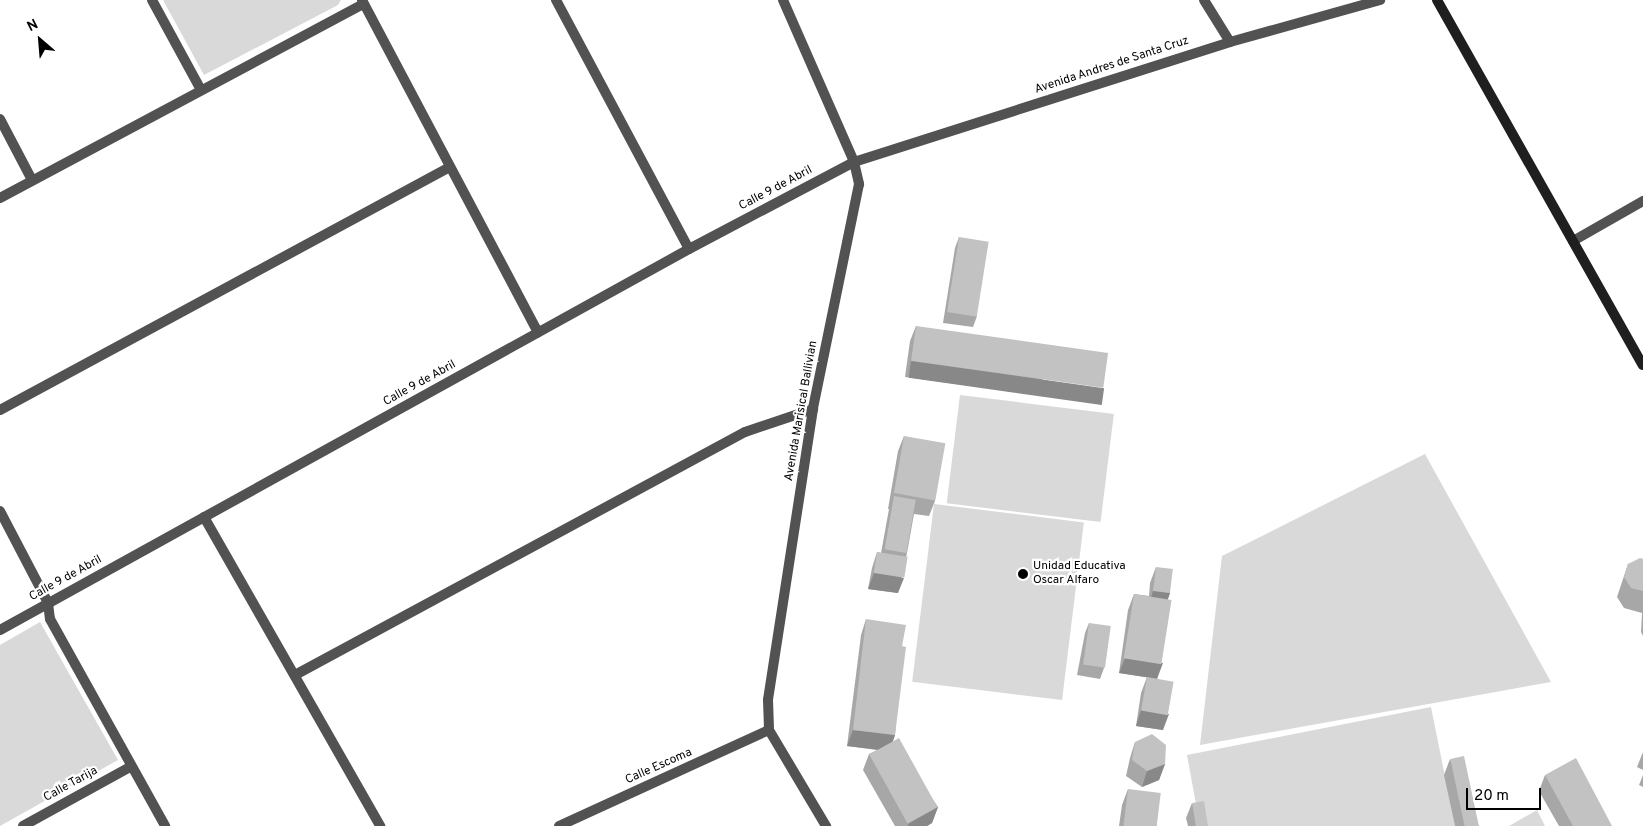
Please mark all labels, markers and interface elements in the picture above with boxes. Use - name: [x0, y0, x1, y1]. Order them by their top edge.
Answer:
- north arrow: [15, 15, 65, 65]
- text: N: [25, 16, 41, 36]
- street label: Avenida Andres de Santa Cruz: [1033, 34, 1191, 98]
- street label: Calle 9 de Abril: [737, 164, 815, 214]
- street label: Avenida Marisical Ballivian: [783, 340, 821, 482]
- street label: Calle 9 de Abril: [381, 358, 459, 410]
- street label: Calle 9 de Abril: [27, 553, 105, 605]
- place label: Unidad Educativa Oscar Alfaro: [1033, 560, 1126, 588]
- marker: Unidad Educativa Oscar Alfaro: [1017, 568, 1029, 580]
- street label: Calle Escoma: [623, 746, 695, 788]
- street label: Calle Tarija: [41, 764, 101, 806]
- scale bar: [1468, 778, 1543, 810]
- text: 20 m: [1474, 787, 1509, 806]

